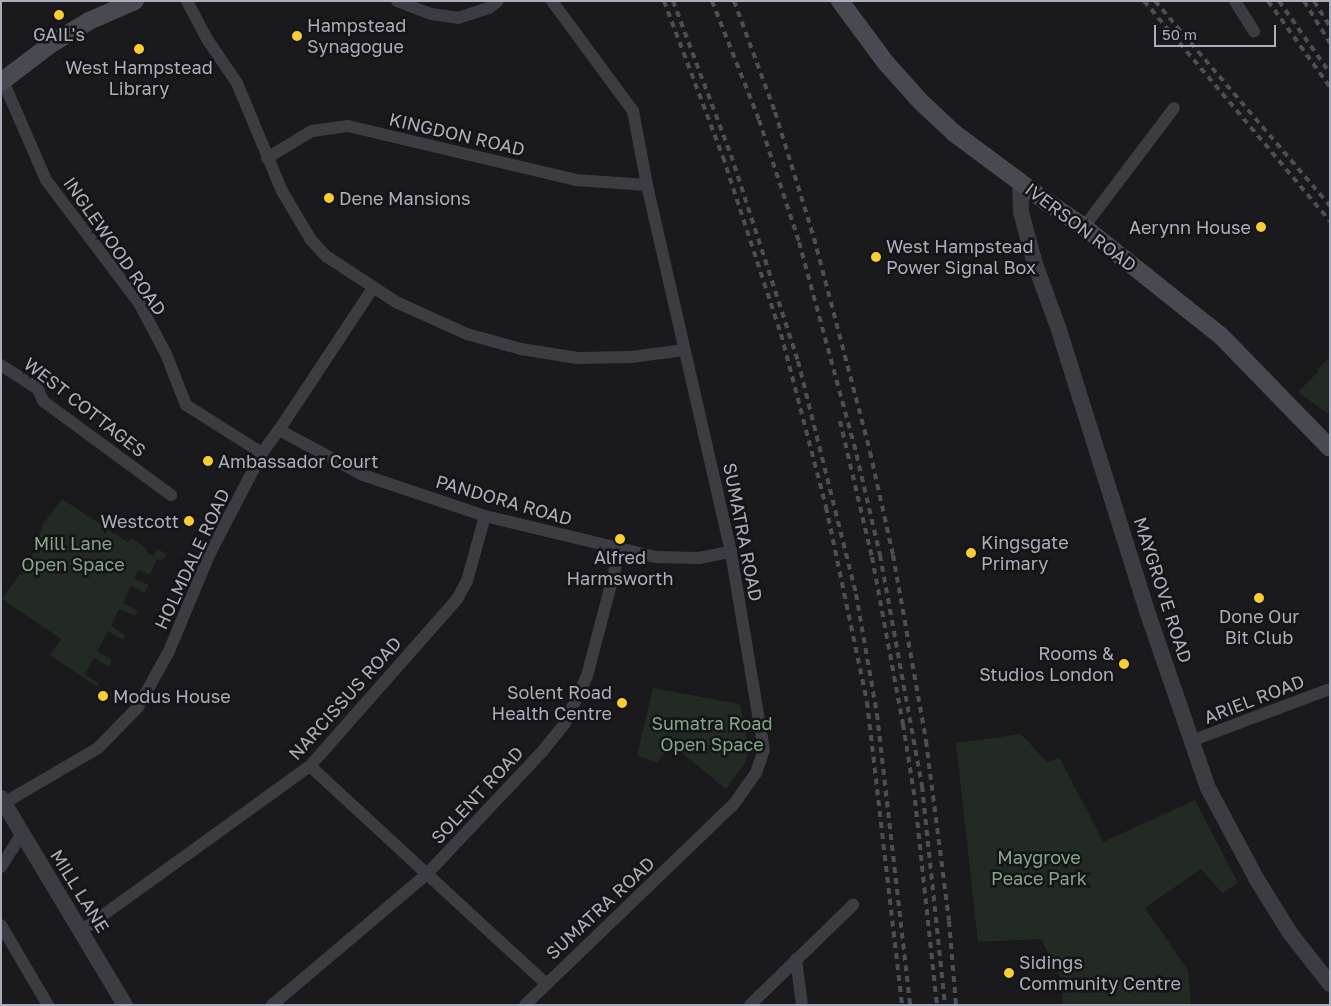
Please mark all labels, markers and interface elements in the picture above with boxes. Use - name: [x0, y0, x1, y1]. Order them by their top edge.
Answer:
- marker: GAIL's: [53, 9, 65, 21]
- place label: Hampstead Synagogue: [307, 15, 406, 58]
- scale bar: [1156, 15, 1278, 47]
- place label: GAIL's: [33, 23, 85, 45]
- text: 50 m: [1162, 25, 1197, 43]
- marker: Hampstead Synagogue: [291, 30, 303, 42]
- marker: West Hampstead Library: [133, 43, 145, 55]
- place label: West Hampstead Library: [65, 57, 213, 100]
- street label: KINGDON ROAD: [387, 108, 527, 160]
- street label: INGLEWOOD ROAD: [59, 173, 171, 319]
- street label: IVERSON ROAD: [1021, 178, 1141, 276]
- place label: Dene Mansions: [339, 187, 471, 209]
- marker: Dene Mansions: [323, 192, 335, 204]
- place label: Aerynn House: [1129, 216, 1251, 238]
- marker: Aerynn House: [1255, 221, 1267, 233]
- place label: West Hampstead Power Signal Box: [886, 236, 1036, 278]
- marker: West Hampstead Power Signal Box: [870, 251, 882, 263]
- street label: WEST COTTAGES: [20, 353, 150, 461]
- place label: Ambassador Court: [218, 450, 378, 472]
- marker: Ambassador Court: [202, 455, 214, 467]
- street label: SUMATRA ROAD: [719, 461, 767, 603]
- street label: PANDORA ROAD: [433, 470, 575, 530]
- street label: HOLMDALE ROAD: [150, 485, 234, 633]
- place label: Westcott: [100, 510, 179, 532]
- street label: MAYGROVE ROAD: [1129, 514, 1197, 666]
- marker: Westcott: [183, 515, 195, 527]
- place label: Kingsgate Primary: [981, 532, 1069, 574]
- park label: Mill Lane Open Space: [21, 533, 125, 576]
- marker: Alfred Harmsworth: [614, 533, 626, 545]
- place label: Alfred Harmsworth: [566, 547, 674, 590]
- marker: Kingsgate Primary: [965, 547, 977, 559]
- marker: Done Our Bit Club: [1253, 592, 1265, 604]
- place label: Done Our Bit Club: [1219, 606, 1299, 649]
- street label: NARCISSUS ROAD: [284, 632, 406, 764]
- place label: Rooms & Studios London: [979, 643, 1114, 686]
- marker: Rooms & Studios London: [1118, 658, 1130, 670]
- street label: ARIEL ROAD: [1201, 670, 1307, 728]
- place label: Solent Road Health Centre: [491, 682, 612, 724]
- place label: Modus House: [113, 685, 231, 707]
- marker: Modus House: [97, 690, 109, 702]
- marker: Solent Road Health Centre: [616, 697, 628, 709]
- park label: Sumatra Road Open Space: [651, 713, 773, 756]
- street label: SOLENT ROAD: [426, 742, 528, 848]
- street label: MILL LANE: [46, 846, 114, 936]
- park label: Maygrove Peace Park: [991, 847, 1087, 890]
- street label: SUMATRA ROAD: [541, 852, 659, 964]
- place label: Sidings Community Centre: [1019, 952, 1181, 994]
- marker: Sidings Community Centre: [1003, 967, 1015, 979]

